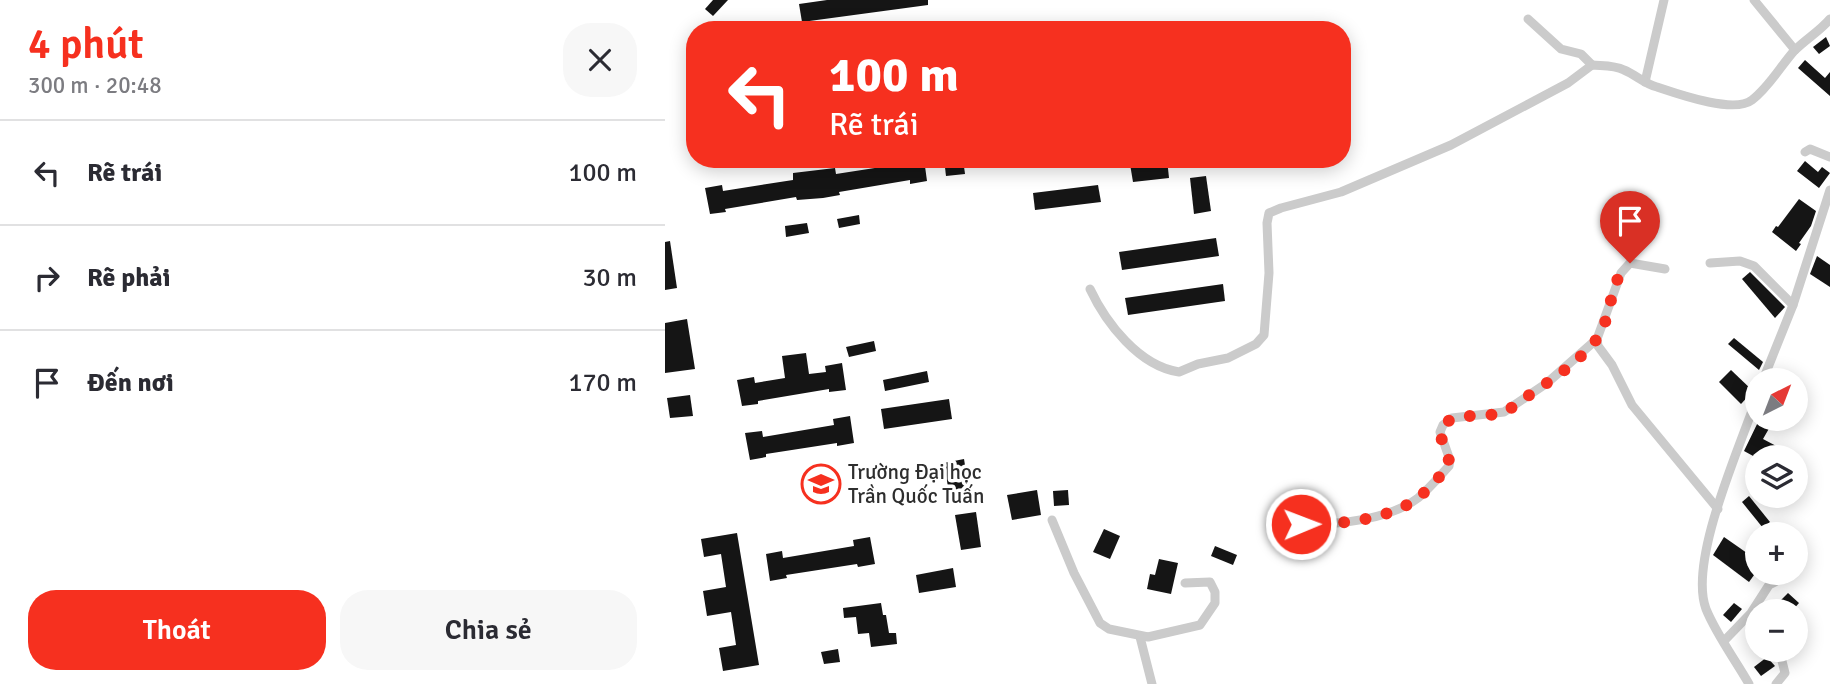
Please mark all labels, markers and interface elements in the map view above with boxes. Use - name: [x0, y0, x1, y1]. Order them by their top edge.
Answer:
- text: 4 phút: [28, 19, 143, 70]
- button: close: [563, 23, 637, 97]
- text: 100 m: [829, 45, 959, 105]
- icon: left: [714, 49, 805, 140]
- text: 300 m · 20:48: [28, 71, 162, 100]
- text: Rẽ trái: [829, 105, 919, 144]
- icon: left: [28, 154, 66, 192]
- text: Rẽ trái: [87, 157, 162, 189]
- text: 100 m: [568, 157, 637, 189]
- pin: [1600, 191, 1660, 263]
- icon: arrive: [1611, 202, 1649, 240]
- icon: right: [28, 259, 66, 297]
- text: Rẽ phải: [87, 262, 171, 294]
- text: 30 m: [582, 262, 637, 294]
- icon: arrive: [28, 364, 66, 402]
- text: Đến nơi: [87, 367, 174, 399]
- text: 170 m: [568, 367, 637, 399]
- north arrow: [1745, 368, 1808, 430]
- map controls: [1745, 368, 1808, 662]
- button: layers: [1745, 445, 1808, 508]
- place label: Trường Đại học Trần Quốc Tuấn: [848, 459, 984, 509]
- school or university icon: Trường Đại học Trần Quốc Tuấn: [800, 463, 842, 505]
- position arrow: [1264, 487, 1338, 561]
- button: +: [1745, 522, 1808, 585]
- button: Thoát: [28, 590, 326, 670]
- button: Chia sẻ: [340, 590, 637, 670]
- button: −: [1745, 599, 1808, 662]

